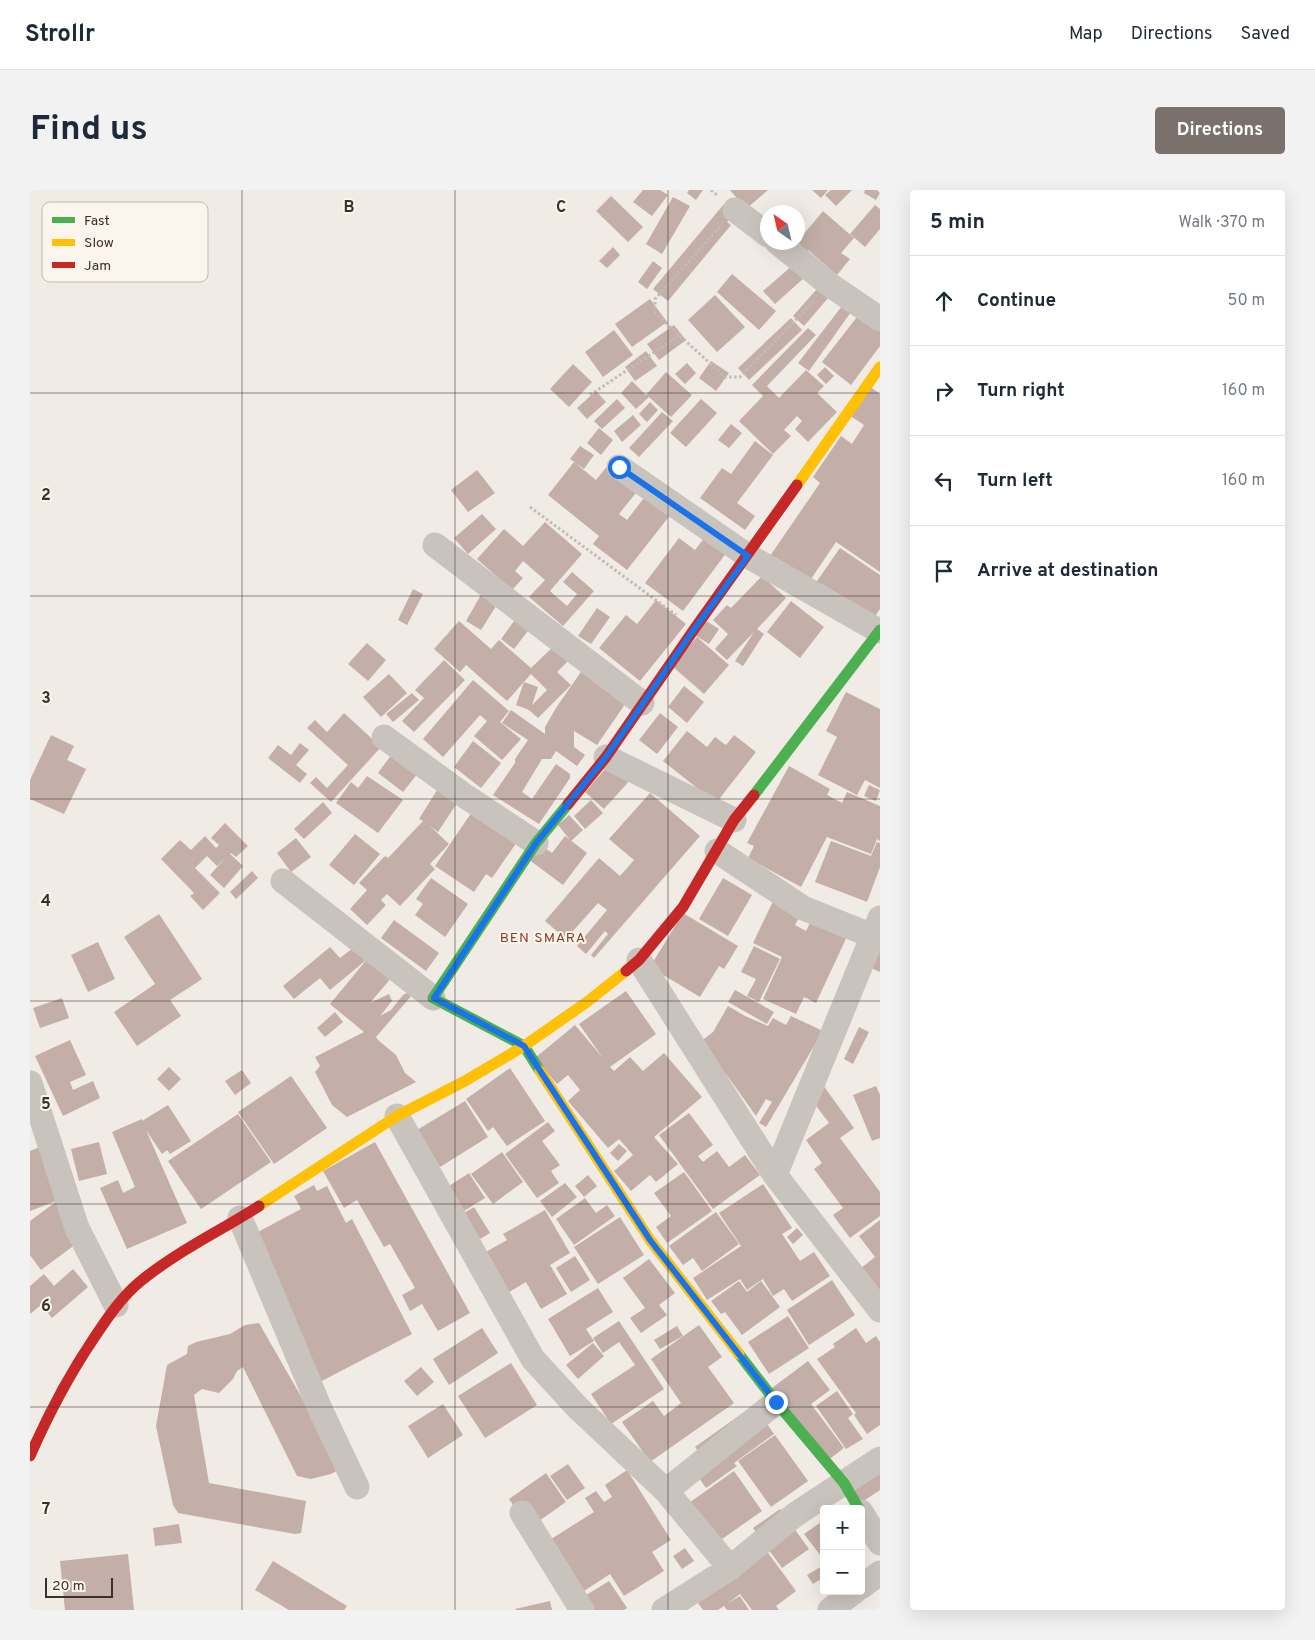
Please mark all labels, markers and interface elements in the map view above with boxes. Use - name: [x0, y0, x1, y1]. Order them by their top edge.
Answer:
- text: Strollr: [25, 20, 95, 50]
- text: Map: [1069, 23, 1103, 46]
- text: Directions: [1131, 23, 1213, 46]
- text: Saved: [1241, 23, 1290, 46]
- button: Directions: [1155, 107, 1285, 154]
- text: Find us: [30, 108, 148, 152]
- text: B: [343, 198, 355, 218]
- text: C: [556, 198, 566, 218]
- legend: [42, 202, 208, 282]
- north arrow: [760, 205, 805, 250]
- text: 5 min: [930, 209, 985, 236]
- text: Fast: [84, 213, 110, 230]
- text: Walk · 370 m: [1178, 213, 1265, 233]
- text: Slow: [84, 235, 114, 252]
- text: Jam: [84, 258, 111, 275]
- icon: ahead: [930, 287, 958, 315]
- text: Continue: [977, 289, 1056, 313]
- text: 50 m: [1228, 291, 1265, 311]
- icon: right: [930, 377, 958, 405]
- text: Turn right: [977, 379, 1065, 403]
- text: 160 m: [1222, 381, 1265, 401]
- route start: [608, 456, 631, 479]
- icon: left: [930, 467, 958, 495]
- text: Turn left: [977, 469, 1053, 493]
- text: 160 m: [1222, 471, 1265, 491]
- text: 2: [41, 486, 51, 506]
- icon: arrive: [930, 557, 958, 585]
- text: Arrive at destination: [977, 559, 1158, 583]
- text: 3: [41, 689, 51, 709]
- text: 4: [41, 892, 51, 912]
- district label: BEN SMARA: [500, 930, 586, 947]
- text: 5: [41, 1095, 51, 1115]
- text: 6: [41, 1297, 51, 1317]
- route end: [765, 1391, 788, 1414]
- text: 7: [42, 1500, 50, 1520]
- map controls: [820, 1505, 865, 1595]
- button: +: [820, 1505, 865, 1550]
- button: −: [820, 1550, 865, 1595]
- scale bar: [45, 1575, 112, 1598]
- text: 20 m: [52, 1578, 85, 1595]

